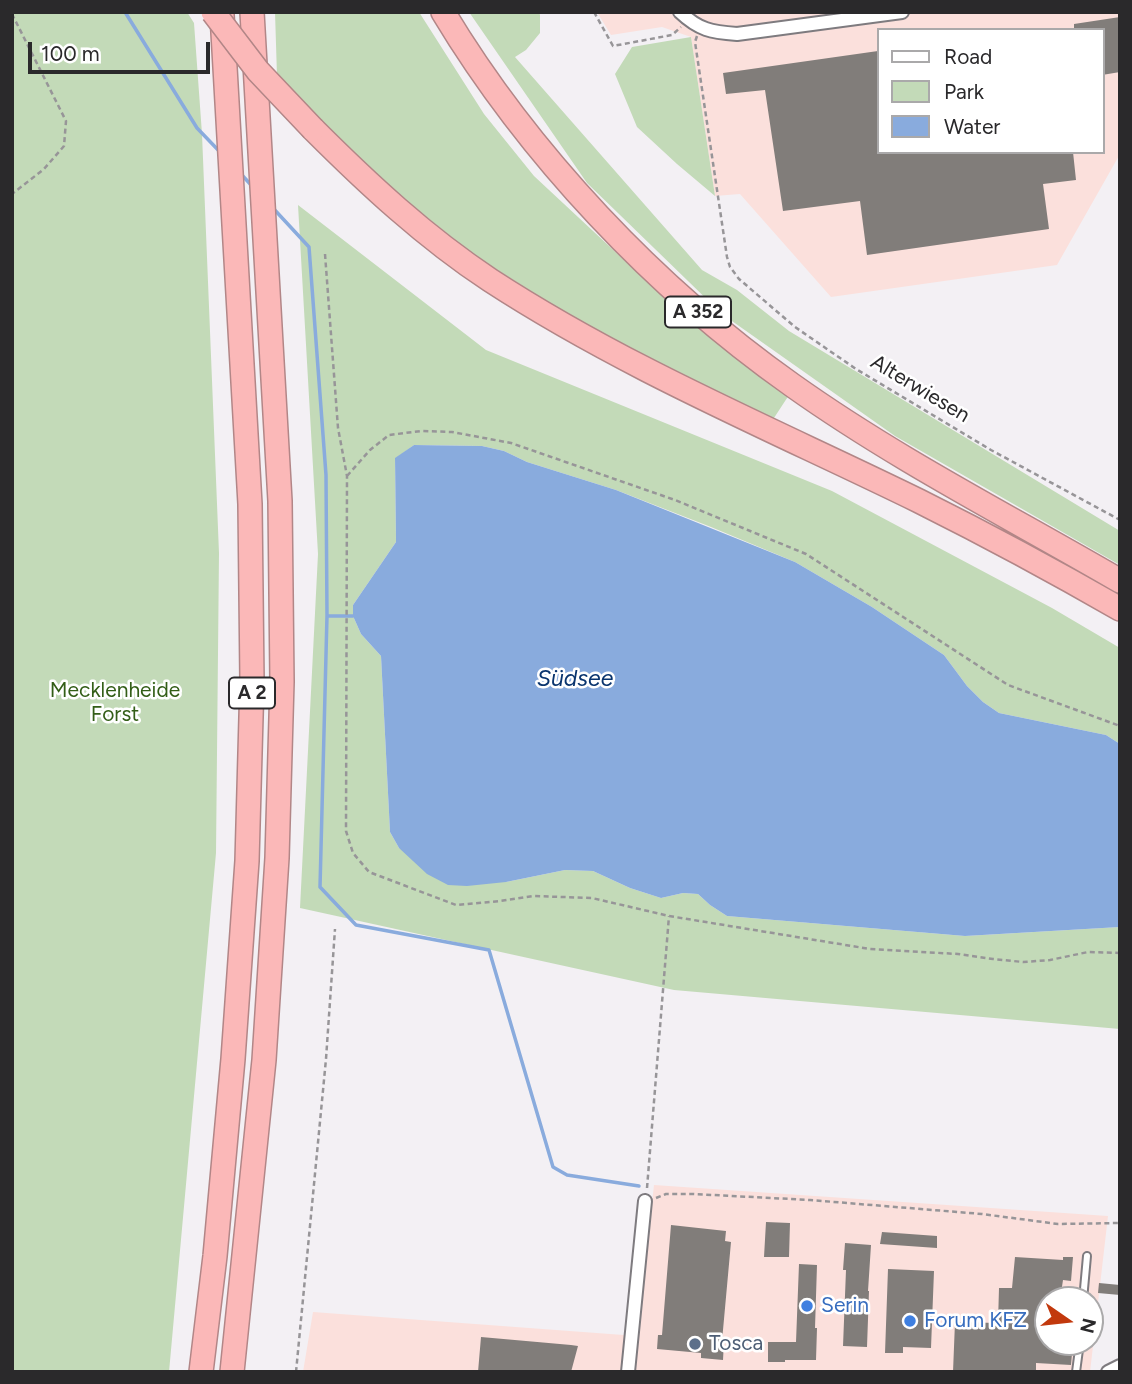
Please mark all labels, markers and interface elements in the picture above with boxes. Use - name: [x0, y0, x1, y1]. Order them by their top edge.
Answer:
- scale bar: [32, 28, 214, 72]
- legend: [876, 28, 1104, 154]
- text: 100 m: [41, 41, 100, 66]
- text: Road: [944, 44, 992, 69]
- text: Park: [944, 79, 984, 104]
- text: Water: [944, 114, 1000, 139]
- road number: A 352: [665, 296, 731, 328]
- street label: Alterwiesen: [866, 350, 974, 428]
- water label: Südsee: [537, 665, 613, 693]
- park label: Mecklenheide Forst: [50, 678, 180, 728]
- road number: A 2: [229, 678, 275, 708]
- north arrow: [1034, 1286, 1104, 1356]
- place label: Serin: [821, 1293, 869, 1319]
- marker: Serin: [799, 1298, 815, 1314]
- place label: Forum KFZ: [924, 1308, 1027, 1334]
- marker: Forum KFZ: [902, 1313, 918, 1329]
- text: N: [1075, 1316, 1101, 1336]
- place label: Tosca: [709, 1331, 763, 1357]
- marker: Tosca: [687, 1336, 703, 1352]

